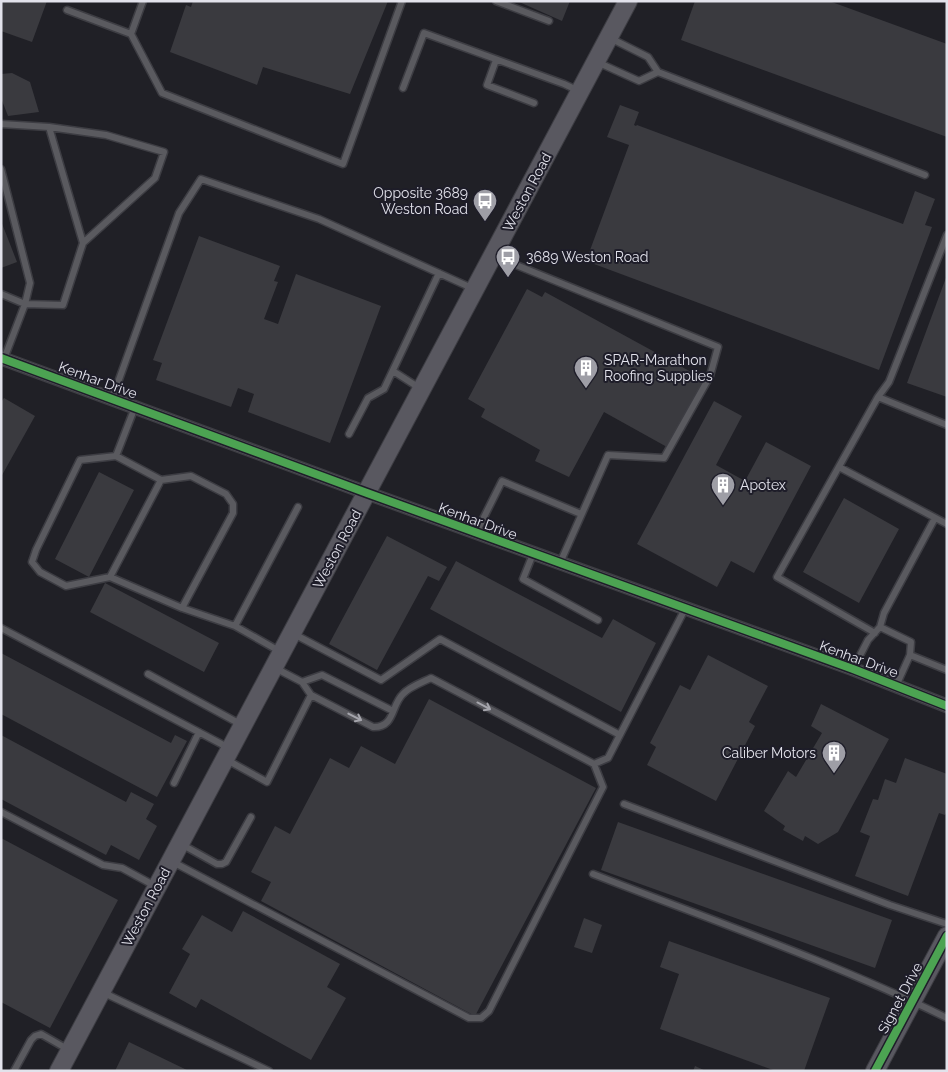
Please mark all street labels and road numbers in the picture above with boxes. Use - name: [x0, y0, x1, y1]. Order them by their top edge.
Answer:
- street label: Weston Road: [500, 150, 554, 234]
- street label: Kenhar Drive: [57, 358, 139, 402]
- street label: Kenhar Drive: [437, 499, 519, 543]
- street label: Weston Road: [310, 507, 364, 591]
- street label: Kenhar Drive: [818, 637, 900, 681]
- street label: Weston Road: [119, 865, 173, 949]
- street label: Signet Drive: [875, 960, 925, 1036]

